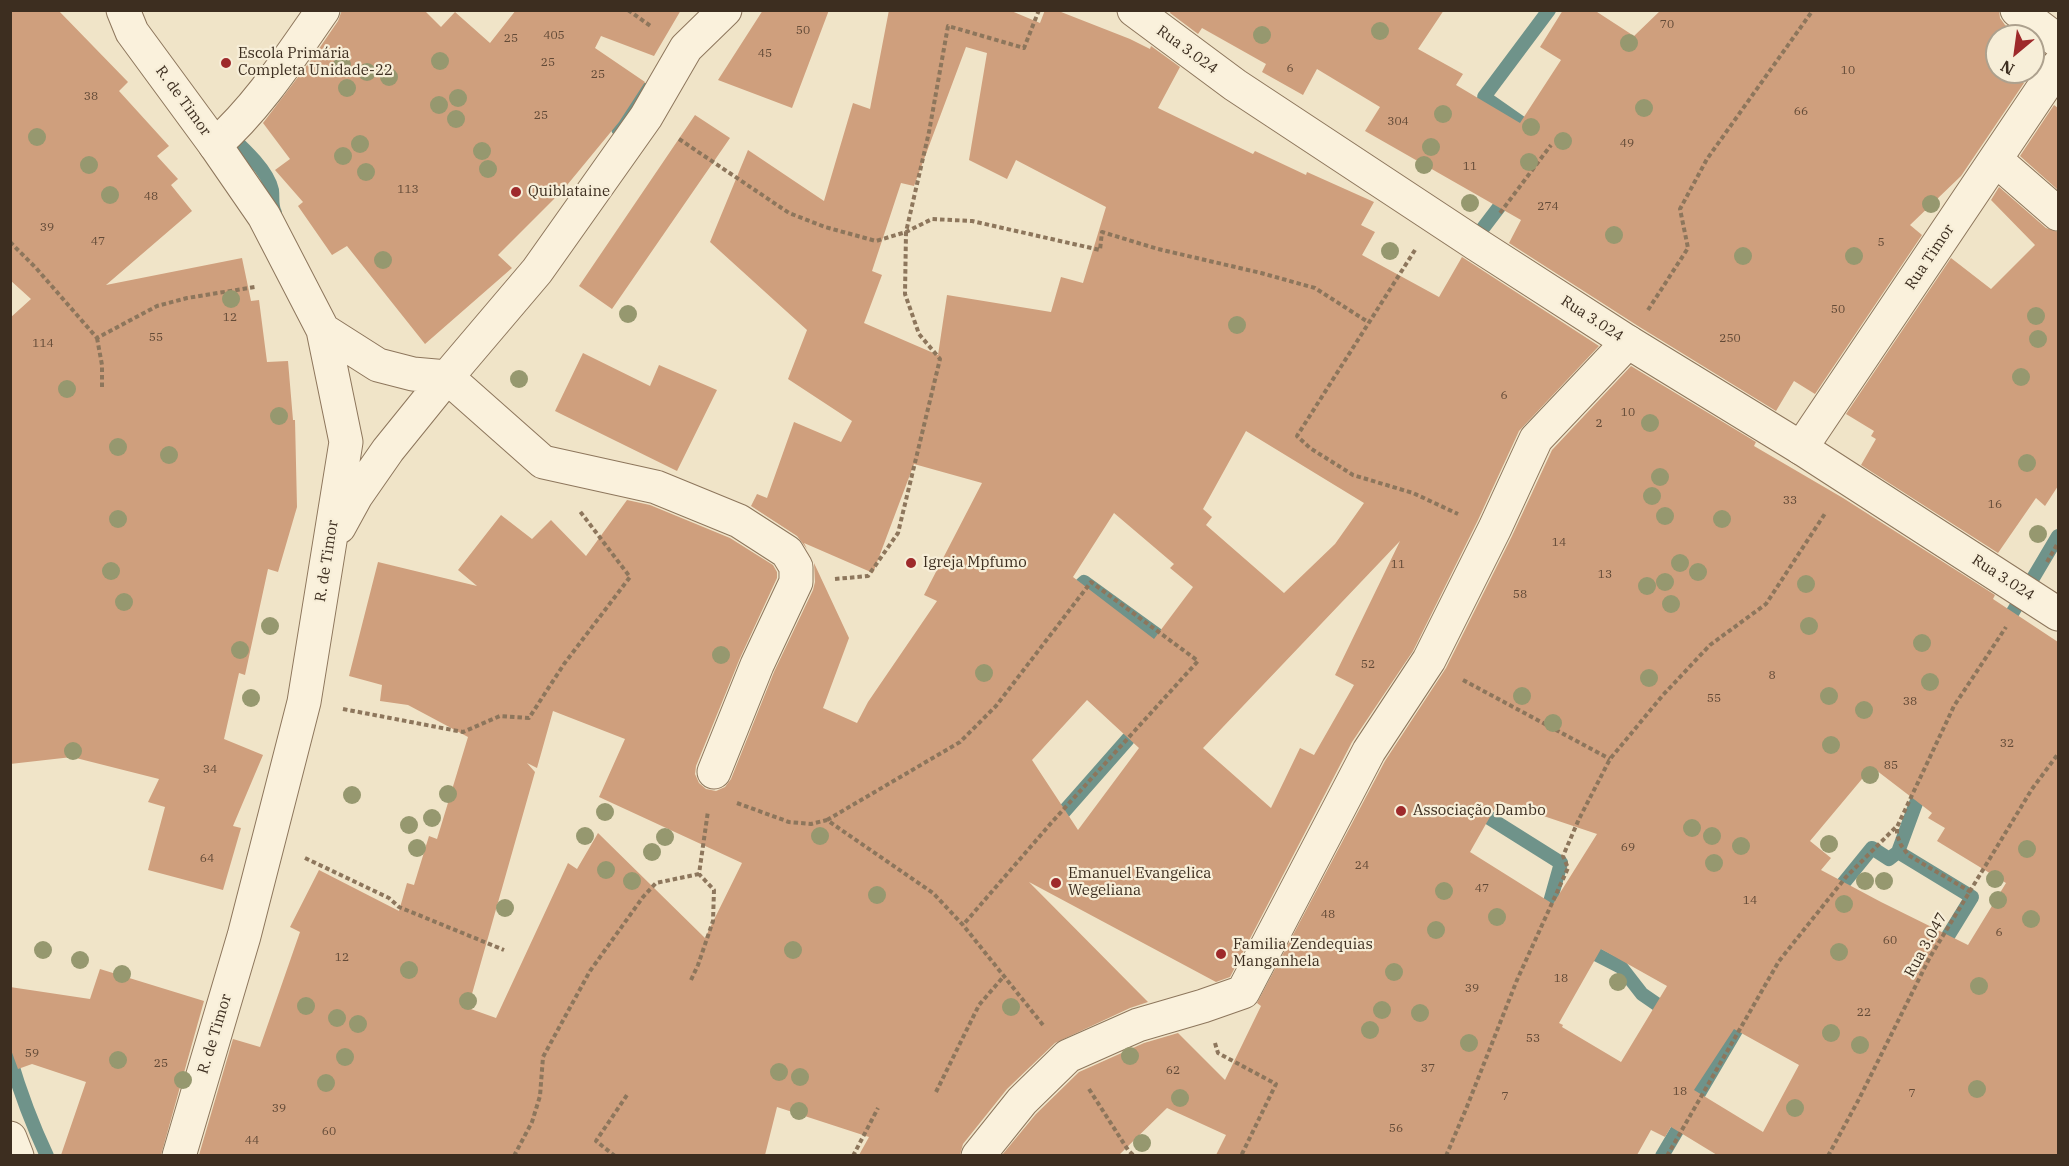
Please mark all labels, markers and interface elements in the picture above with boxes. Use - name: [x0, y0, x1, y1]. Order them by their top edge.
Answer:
- house number: 70: [1660, 18, 1674, 32]
- street label: Rua 3.024: [1153, 22, 1221, 78]
- house number: 50: [796, 24, 810, 38]
- north arrow: [1985, 24, 2045, 84]
- house number: 405: [543, 29, 565, 43]
- house number: 25: [504, 32, 518, 46]
- place label: Escola Primária Completa Unidade-22: [238, 45, 393, 80]
- house number: 45: [758, 47, 772, 61]
- marker: Escola Primária Completa Unidade-22: [219, 56, 233, 70]
- house number: 25: [541, 56, 555, 70]
- text: N: [1997, 56, 2018, 80]
- street label: R. de Timor: [151, 62, 215, 140]
- house number: 6: [1286, 62, 1294, 76]
- house number: 10: [1841, 64, 1855, 78]
- house number: 25: [591, 68, 605, 82]
- house number: 38: [84, 90, 98, 104]
- house number: 66: [1794, 105, 1808, 119]
- house number: 25: [534, 109, 548, 123]
- house number: 304: [1387, 115, 1409, 129]
- house number: 49: [1620, 137, 1634, 151]
- house number: 11: [1463, 160, 1477, 174]
- house number: 113: [397, 183, 419, 197]
- place label: Quiblataine: [528, 183, 610, 201]
- marker: Quiblataine: [509, 185, 523, 199]
- house number: 48: [144, 190, 158, 204]
- house number: 274: [1537, 200, 1559, 214]
- house number: 39: [40, 221, 54, 235]
- street label: Rua Timor: [1902, 221, 1958, 293]
- house number: 47: [91, 235, 105, 249]
- house number: 5: [1877, 236, 1885, 250]
- street label: Rua 3.024: [1557, 292, 1627, 346]
- house number: 50: [1831, 303, 1845, 317]
- house number: 12: [223, 311, 237, 325]
- house number: 55: [149, 331, 163, 345]
- house number: 250: [1719, 332, 1741, 346]
- house number: 114: [32, 337, 54, 351]
- house number: 6: [1500, 389, 1508, 403]
- house number: 10: [1621, 406, 1635, 420]
- house number: 2: [1595, 417, 1603, 431]
- house number: 33: [1783, 494, 1797, 508]
- house number: 16: [1988, 498, 2002, 512]
- street label: R. de Timor: [312, 519, 342, 603]
- house number: 14: [1552, 536, 1566, 550]
- street label: Rua 3.024: [1968, 551, 2038, 605]
- place label: Igreja Mpfumo: [923, 554, 1027, 572]
- marker: Igreja Mpfumo: [904, 556, 918, 570]
- house number: 11: [1391, 558, 1405, 572]
- house number: 13: [1598, 568, 1612, 582]
- house number: 58: [1513, 588, 1527, 602]
- house number: 52: [1361, 658, 1375, 672]
- house number: 8: [1768, 669, 1776, 683]
- house number: 55: [1707, 692, 1721, 706]
- house number: 38: [1903, 695, 1917, 709]
- house number: 32: [2000, 737, 2014, 751]
- house number: 85: [1884, 759, 1898, 773]
- house number: 34: [203, 763, 217, 777]
- place label: Associação Dambo: [1413, 802, 1546, 820]
- marker: Associação Dambo: [1394, 804, 1408, 818]
- house number: 69: [1621, 841, 1635, 855]
- house number: 64: [200, 852, 214, 866]
- house number: 24: [1355, 859, 1369, 873]
- place label: Emanuel Evangelica Wegeliana: [1068, 865, 1211, 900]
- marker: Emanuel Evangelica Wegeliana: [1049, 876, 1063, 890]
- house number: 47: [1475, 882, 1489, 896]
- house number: 14: [1743, 894, 1757, 908]
- house number: 48: [1321, 908, 1335, 922]
- street label: Rua 3.047: [1901, 910, 1951, 980]
- house number: 6: [1995, 926, 2003, 940]
- house number: 60: [1883, 934, 1897, 948]
- place label: Familia Zendequias Manganhela: [1233, 936, 1373, 971]
- marker: Familia Zendequias Manganhela: [1214, 947, 1228, 961]
- house number: 12: [335, 951, 349, 965]
- house number: 18: [1554, 972, 1568, 986]
- house number: 39: [1465, 982, 1479, 996]
- street label: R. de Timor: [194, 992, 236, 1076]
- house number: 22: [1857, 1006, 1871, 1020]
- house number: 53: [1526, 1032, 1540, 1046]
- house number: 59: [25, 1047, 39, 1061]
- house number: 25: [154, 1057, 168, 1071]
- house number: 37: [1421, 1062, 1435, 1076]
- house number: 62: [1166, 1064, 1180, 1078]
- house number: 18: [1673, 1085, 1687, 1099]
- house number: 7: [1908, 1087, 1916, 1101]
- house number: 7: [1501, 1090, 1509, 1104]
- house number: 39: [272, 1102, 286, 1116]
- house number: 56: [1389, 1122, 1403, 1136]
- house number: 60: [322, 1125, 336, 1139]
- house number: 44: [245, 1134, 259, 1148]

